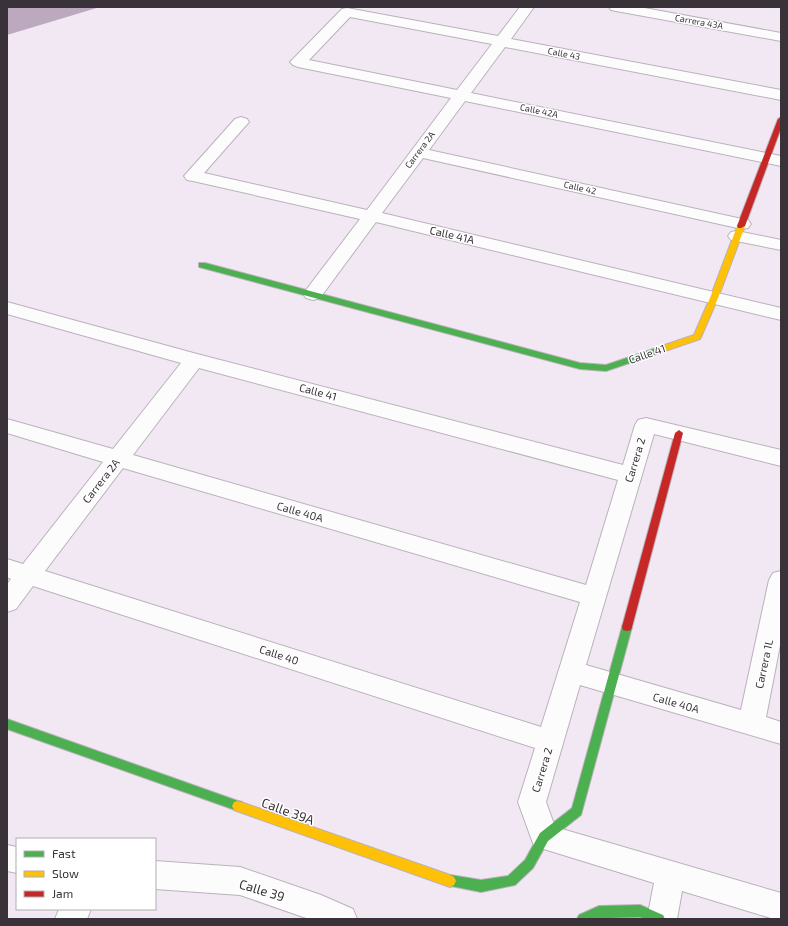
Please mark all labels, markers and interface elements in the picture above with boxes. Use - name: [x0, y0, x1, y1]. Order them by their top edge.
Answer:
- street label: Carrera 43A: [674, 12, 724, 31]
- street label: Calle 43: [547, 45, 581, 62]
- street label: Calle 42A: [519, 101, 559, 120]
- street label: Carrera 2A: [402, 129, 437, 170]
- street label: Calle 42: [563, 178, 597, 197]
- street label: Calle 41A: [429, 223, 476, 246]
- street label: Calle 41: [627, 341, 667, 366]
- street label: Calle 41: [298, 380, 338, 403]
- street label: Carrera 2: [622, 436, 647, 484]
- street label: Carrera 2A: [79, 456, 122, 506]
- street label: Calle 40A: [276, 499, 325, 524]
- street label: Carrera 1L: [752, 638, 775, 690]
- street label: Calle 40: [258, 642, 300, 667]
- street label: Calle 40A: [652, 690, 701, 715]
- street label: Carrera 2: [529, 746, 554, 794]
- street label: Calle 39A: [259, 794, 317, 828]
- legend: [16, 838, 156, 910]
- text: Fast: [52, 846, 76, 860]
- text: Slow: [52, 866, 79, 880]
- street label: Calle 39: [237, 876, 287, 904]
- text: Jam: [52, 886, 73, 900]

